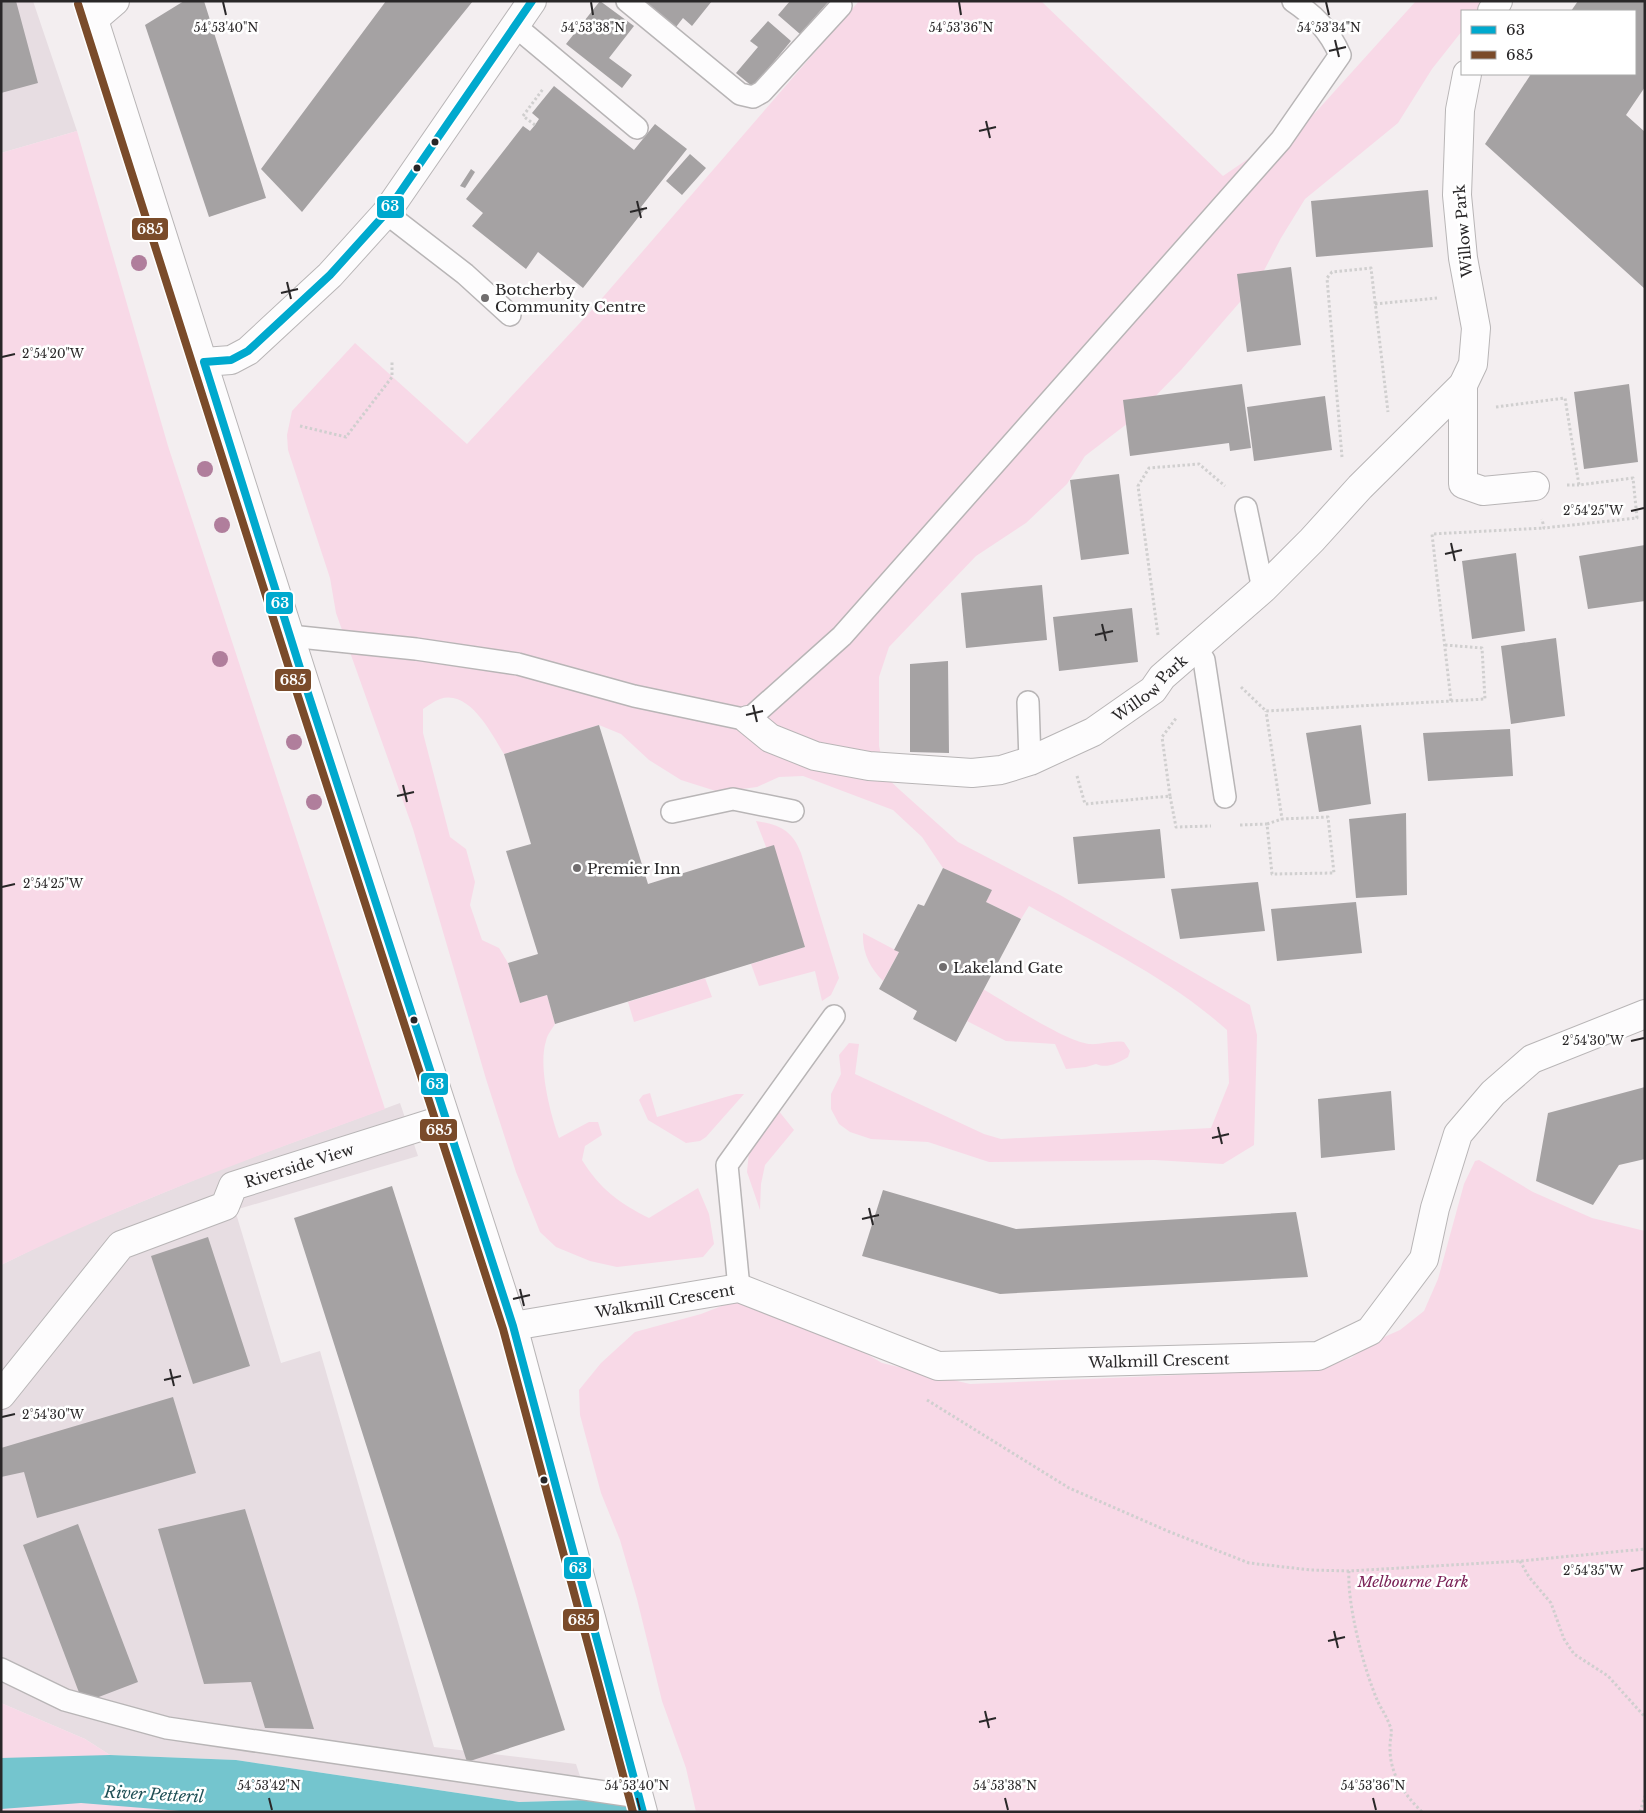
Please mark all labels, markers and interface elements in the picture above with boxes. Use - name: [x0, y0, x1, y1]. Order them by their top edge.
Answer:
- legend: [1461, 10, 1636, 75]
- text: 54°53'40"N: [194, 20, 259, 35]
- text: 54°53'38"N: [561, 20, 625, 35]
- text: 54°53'36"N: [929, 20, 994, 35]
- text: 54°53'34"N: [1297, 20, 1361, 35]
- text: 63: [1506, 20, 1525, 39]
- text: 685: [1506, 45, 1533, 64]
- unlabelled marker: [430, 137, 440, 147]
- unlabelled marker: [412, 163, 422, 173]
- street label: Willow Park: [1449, 183, 1477, 279]
- line badge: 63: [376, 195, 405, 219]
- text: 63: [381, 197, 399, 215]
- line badge: 685: [131, 217, 169, 241]
- text: 685: [137, 220, 163, 238]
- place label: Botcherby Community Centre: [495, 280, 646, 316]
- marker: Botcherby Community Centre: [479, 292, 491, 304]
- text: 2°54'20"W: [22, 346, 85, 361]
- text: 2°54'25"W: [1563, 503, 1624, 518]
- line badge: 63: [265, 591, 294, 615]
- text: 63: [271, 594, 289, 612]
- street label: Willow Park: [1107, 650, 1191, 726]
- line badge: 685: [274, 668, 312, 692]
- text: 685: [280, 671, 306, 689]
- place label: Premier Inn: [587, 859, 681, 878]
- marker: Premier Inn: [571, 862, 583, 874]
- text: 2°54'25"W: [23, 876, 84, 891]
- place label: Lakeland Gate: [953, 958, 1063, 977]
- marker: Lakeland Gate: [937, 961, 949, 973]
- unlabelled marker: [409, 1015, 419, 1025]
- text: 2°54'30"W: [1562, 1033, 1625, 1048]
- line badge: 63: [420, 1072, 449, 1096]
- text: 63: [426, 1075, 444, 1093]
- line badge: 685: [419, 1118, 458, 1142]
- text: 685: [426, 1121, 452, 1139]
- street label: Riverside View: [242, 1139, 356, 1191]
- street label: Walkmill Crescent: [593, 1279, 736, 1322]
- street label: Walkmill Crescent: [1087, 1349, 1230, 1372]
- text: 2°54'30"W: [22, 1407, 85, 1422]
- unlabelled marker: [539, 1475, 549, 1485]
- line badge: 63: [563, 1556, 592, 1580]
- text: 63: [569, 1559, 587, 1577]
- text: 2°54'35"W: [1563, 1563, 1624, 1578]
- park label: Melbourne Park: [1356, 1572, 1469, 1591]
- line badge: 685: [562, 1608, 600, 1632]
- text: 685: [568, 1611, 594, 1629]
- text: 54°53'42"N: [237, 1778, 301, 1793]
- text: 54°53'40"N: [605, 1778, 670, 1793]
- text: 54°53'38"N: [973, 1778, 1037, 1793]
- text: 54°53'36"N: [1341, 1778, 1406, 1793]
- water label: River Petteril: [103, 1781, 205, 1807]

